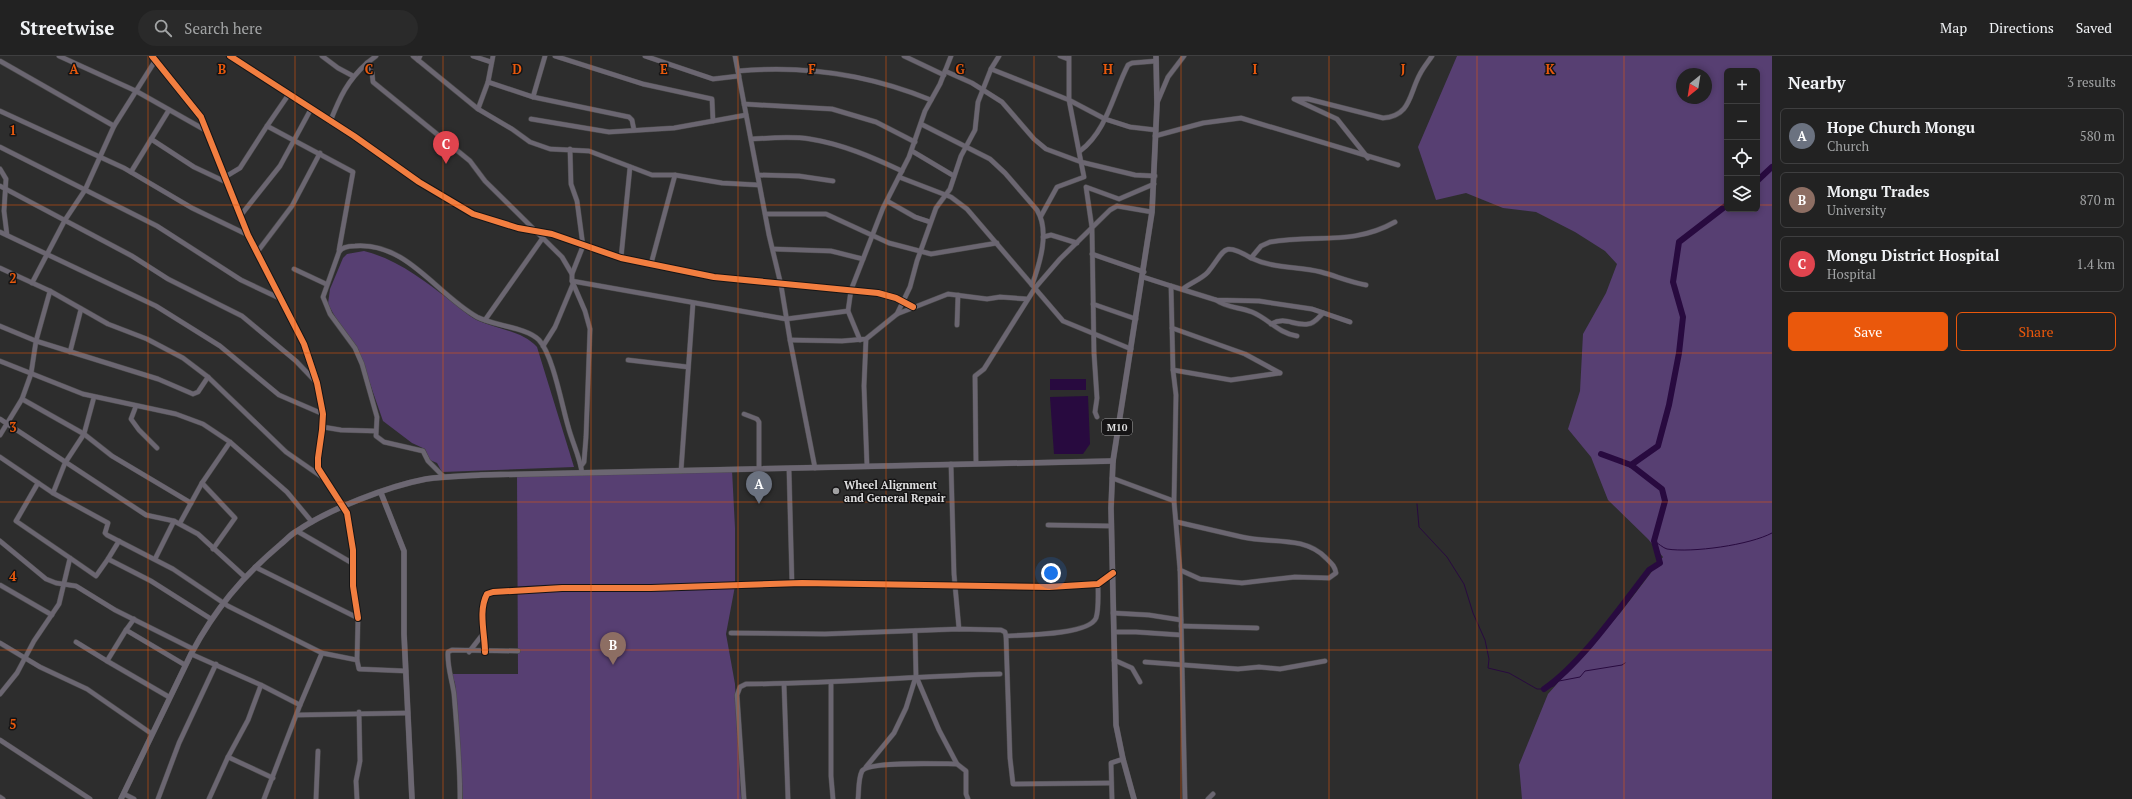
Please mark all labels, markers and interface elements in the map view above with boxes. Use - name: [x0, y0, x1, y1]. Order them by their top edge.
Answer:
- search box: [138, 10, 418, 46]
- text: Streetwise: [20, 15, 114, 40]
- icon: search: [152, 17, 174, 39]
- text: Search here: [184, 18, 262, 38]
- text: Map: [1940, 18, 1967, 37]
- text: Directions: [1989, 18, 2054, 37]
- text: Saved: [2076, 18, 2112, 37]
- text: A: [69, 60, 79, 78]
- text: B: [218, 60, 226, 78]
- text: C: [365, 60, 373, 78]
- text: D: [512, 60, 522, 78]
- text: E: [660, 60, 668, 78]
- text: F: [808, 60, 816, 78]
- text: G: [955, 60, 965, 78]
- text: H: [1103, 60, 1113, 78]
- text: I: [1253, 60, 1258, 78]
- text: J: [1401, 60, 1406, 78]
- text: K: [1545, 60, 1555, 78]
- north arrow: [1676, 68, 1712, 104]
- map controls: [1724, 68, 1760, 212]
- button: +: [1724, 68, 1760, 104]
- text: Nearby: [1788, 71, 1846, 94]
- text: 3 results: [2067, 73, 2116, 91]
- button: −: [1724, 104, 1760, 140]
- text: Hope Church Mongu: [1827, 117, 1975, 137]
- text: 1: [9, 121, 17, 139]
- text: A: [1797, 127, 1807, 145]
- text: 580 m: [2080, 127, 2115, 145]
- pin: C: [433, 131, 459, 164]
- text: Church: [1827, 137, 1869, 155]
- button: locate: [1724, 140, 1760, 176]
- button: layers: [1724, 176, 1760, 212]
- text: Mongu Trades: [1827, 181, 1930, 201]
- text: B: [1798, 191, 1806, 209]
- text: 870 m: [2080, 191, 2115, 209]
- text: University: [1827, 201, 1886, 219]
- text: Mongu District Hospital: [1827, 245, 1999, 265]
- text: C: [1798, 255, 1806, 273]
- text: 1.4 km: [2076, 255, 2115, 273]
- text: Hospital: [1827, 265, 1876, 283]
- text: 2: [9, 269, 17, 287]
- button: Save: [1788, 312, 1948, 351]
- button: Share: [1956, 312, 2116, 351]
- text: 3: [9, 418, 17, 436]
- road number: M10: [1102, 419, 1132, 435]
- pin: A: [746, 471, 772, 504]
- place label: Wheel Alignment and General Repair: [844, 478, 946, 505]
- marker: Wheel Alignment and General Repair: [831, 486, 841, 496]
- your location: [1041, 563, 1061, 583]
- text: 4: [9, 567, 17, 585]
- pin: B: [600, 632, 626, 665]
- text: 5: [9, 715, 17, 733]

